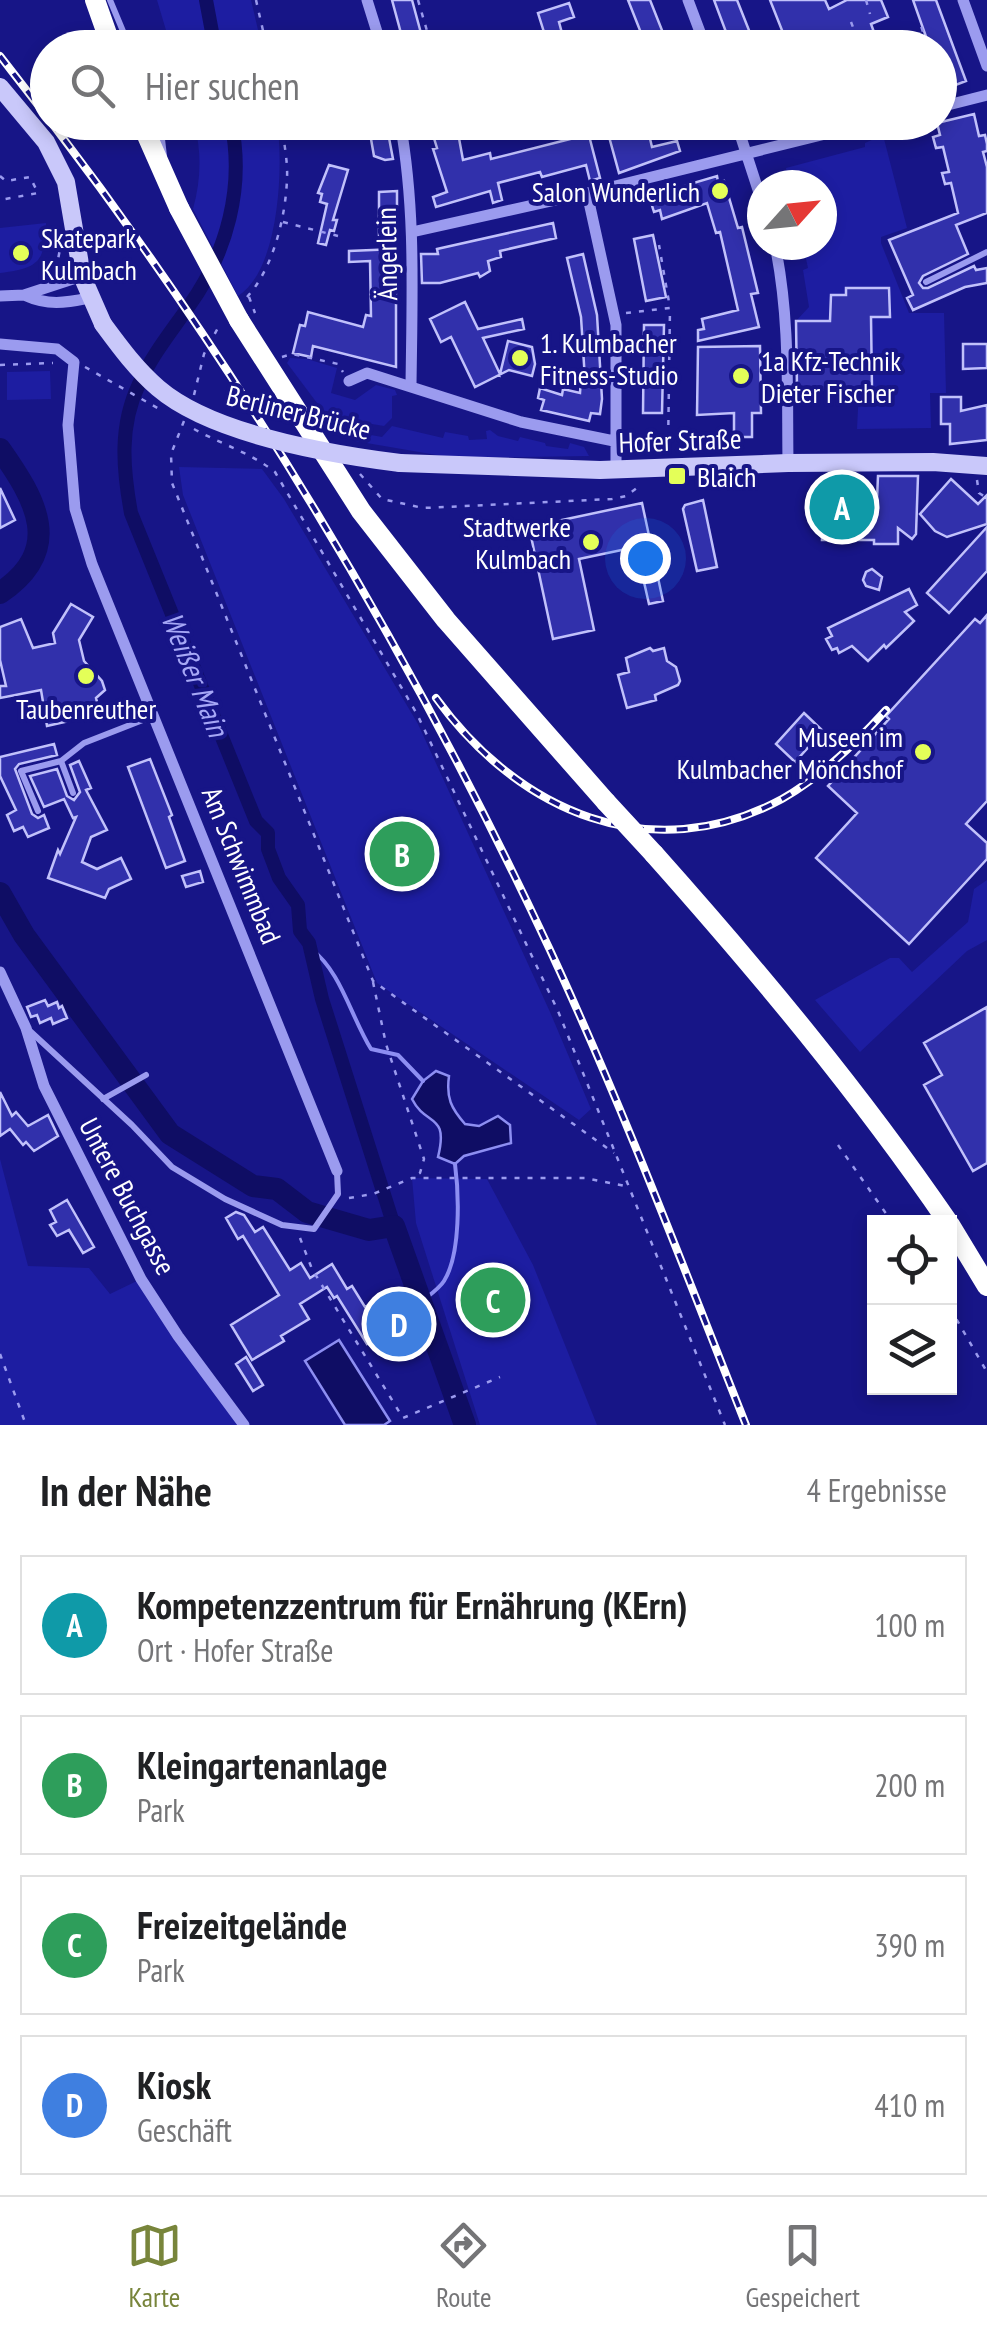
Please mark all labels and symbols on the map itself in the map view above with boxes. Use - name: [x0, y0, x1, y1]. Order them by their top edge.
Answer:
- north arrow: [747, 170, 837, 260]
- place label: Salon Wunderlich: [532, 173, 700, 210]
- marker: Salon Wunderlich: [709, 180, 731, 202]
- street label: Ängerlein: [367, 207, 405, 301]
- place label: Skatepark Kulmbach: [41, 219, 137, 288]
- marker: Skatepark Kulmbach: [10, 242, 32, 264]
- place label: 1. Kulmbacher Fitness-Studio: [540, 324, 678, 393]
- place label: 1a Kfz-Technik Dieter Fischer: [761, 342, 901, 411]
- marker: 1. Kulmbacher Fitness-Studio: [509, 347, 531, 369]
- marker: 1a Kfz-Technik Dieter Fischer: [730, 365, 752, 387]
- street label: Berliner Brücke: [223, 376, 375, 448]
- street label: Hofer Straße: [618, 419, 742, 461]
- place label: Blaich: [697, 458, 756, 495]
- marker: Blaich: [666, 465, 688, 487]
- pin: A: [810, 470, 874, 544]
- place label: Stadtwerke Kulmbach: [463, 508, 571, 577]
- marker: Stadtwerke Kulmbach: [580, 531, 602, 553]
- your location: [620, 533, 671, 584]
- water label: Weißer Main: [153, 606, 239, 743]
- marker: Taubenreuther: [75, 665, 97, 687]
- place label: Taubenreuther: [16, 690, 156, 727]
- place label: Museen im Kulmbacher Mönchshof: [677, 718, 905, 787]
- marker: Museen im Kulmbacher Mönchshof: [912, 741, 934, 763]
- street label: Am Schwimmbad: [194, 781, 290, 949]
- pin: B: [370, 816, 434, 892]
- street label: Untere Buchgasse: [71, 1111, 185, 1281]
- pin: C: [460, 1262, 526, 1338]
- pin: D: [366, 1286, 432, 1362]

